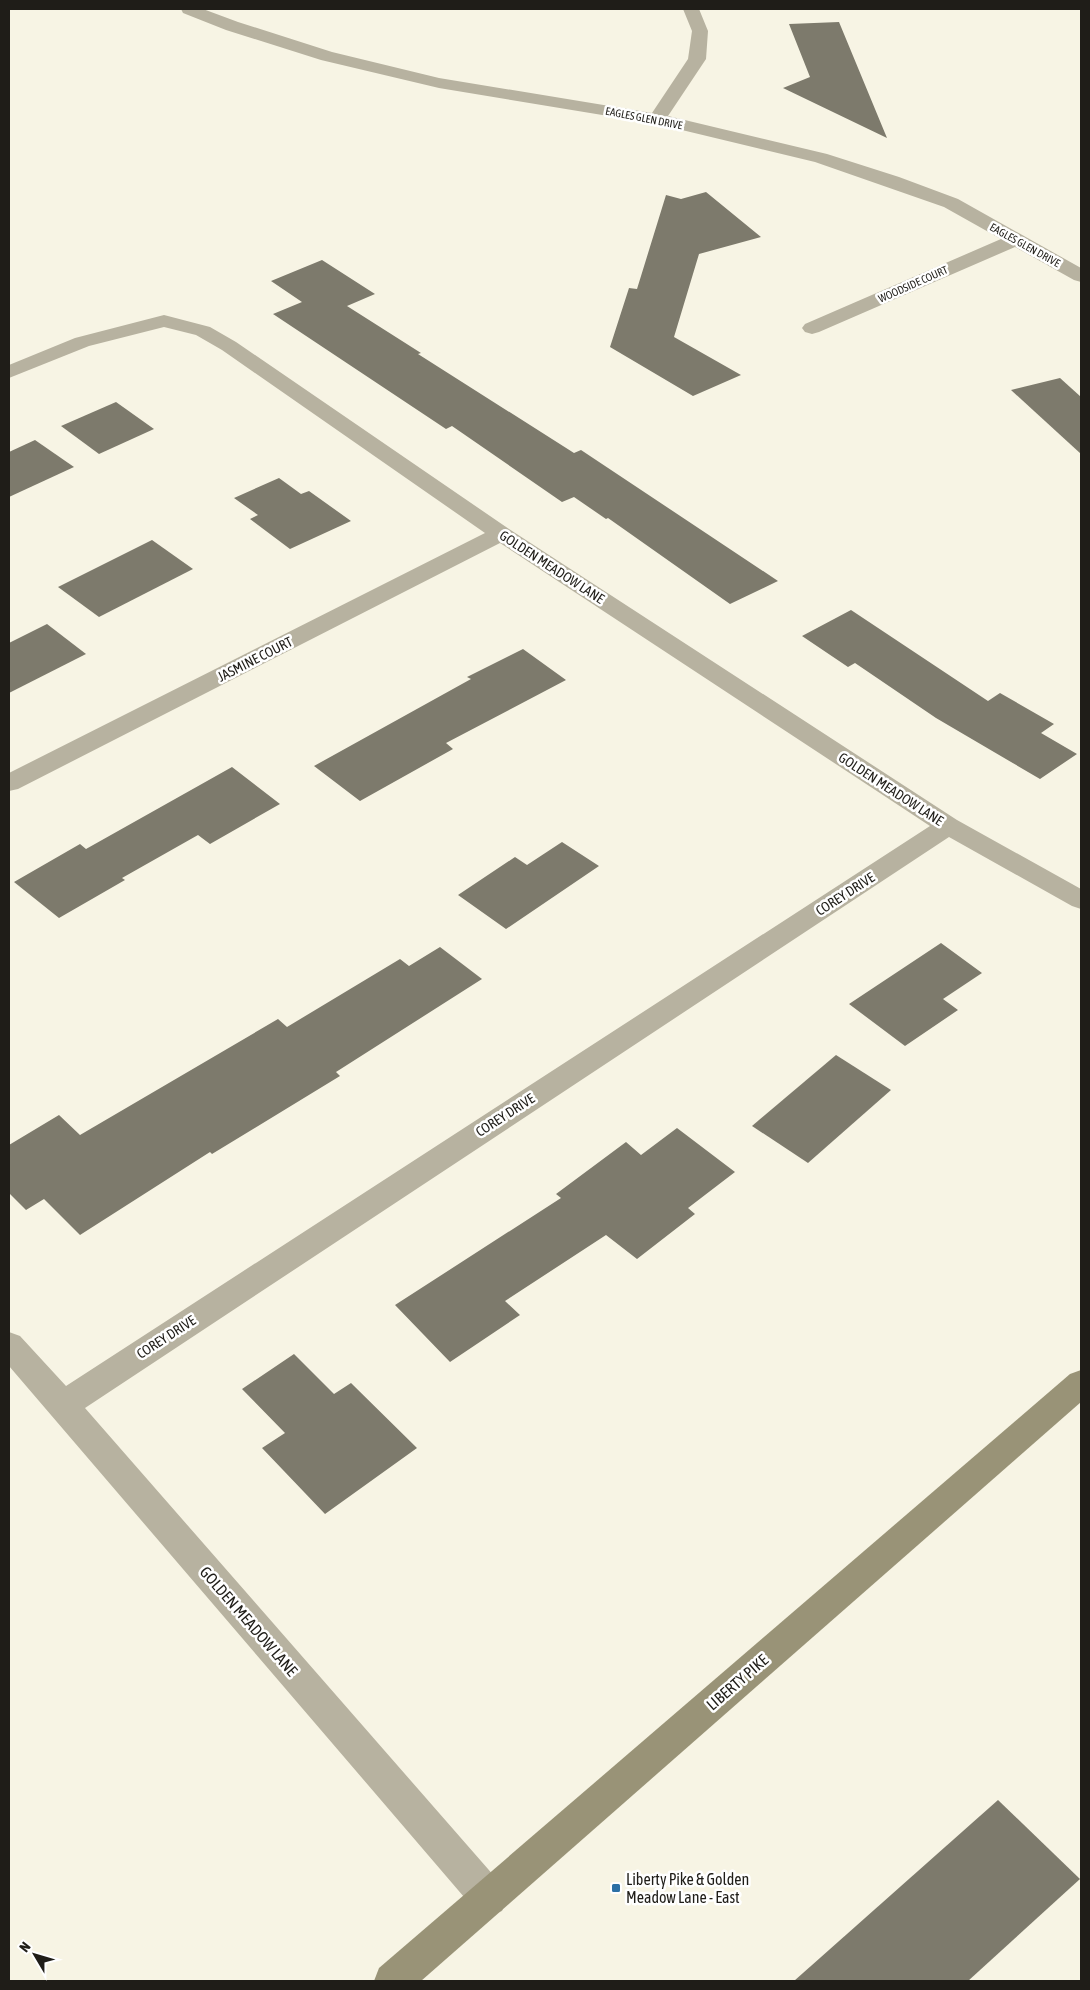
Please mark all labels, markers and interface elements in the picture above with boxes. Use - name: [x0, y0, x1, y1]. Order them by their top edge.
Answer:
- street label: EAGLES GLEN DRIVE: [604, 105, 684, 131]
- street label: EAGLES GLEN DRIVE: [988, 221, 1062, 269]
- street label: WOODSIDE COURT: [876, 263, 950, 305]
- street label: GOLDEN MEADOW LANE: [497, 527, 607, 607]
- street label: JASMINE COURT: [215, 633, 295, 685]
- street label: GOLDEN MEADOW LANE: [836, 749, 946, 829]
- street label: COREY DRIVE: [813, 869, 877, 919]
- street label: COREY DRIVE: [473, 1090, 537, 1140]
- street label: COREY DRIVE: [134, 1312, 198, 1362]
- street label: GOLDEN MEADOW LANE: [197, 1563, 302, 1680]
- street label: LIBERTY PIKE: [703, 1650, 772, 1714]
- place label: Liberty Pike & Golden Meadow Lane - East: [626, 1870, 749, 1906]
- marker: Liberty Pike & Golden Meadow Lane - East: [610, 1882, 622, 1894]
- north arrow: [10, 1930, 60, 1980]
- text: N: [16, 1939, 34, 1955]

